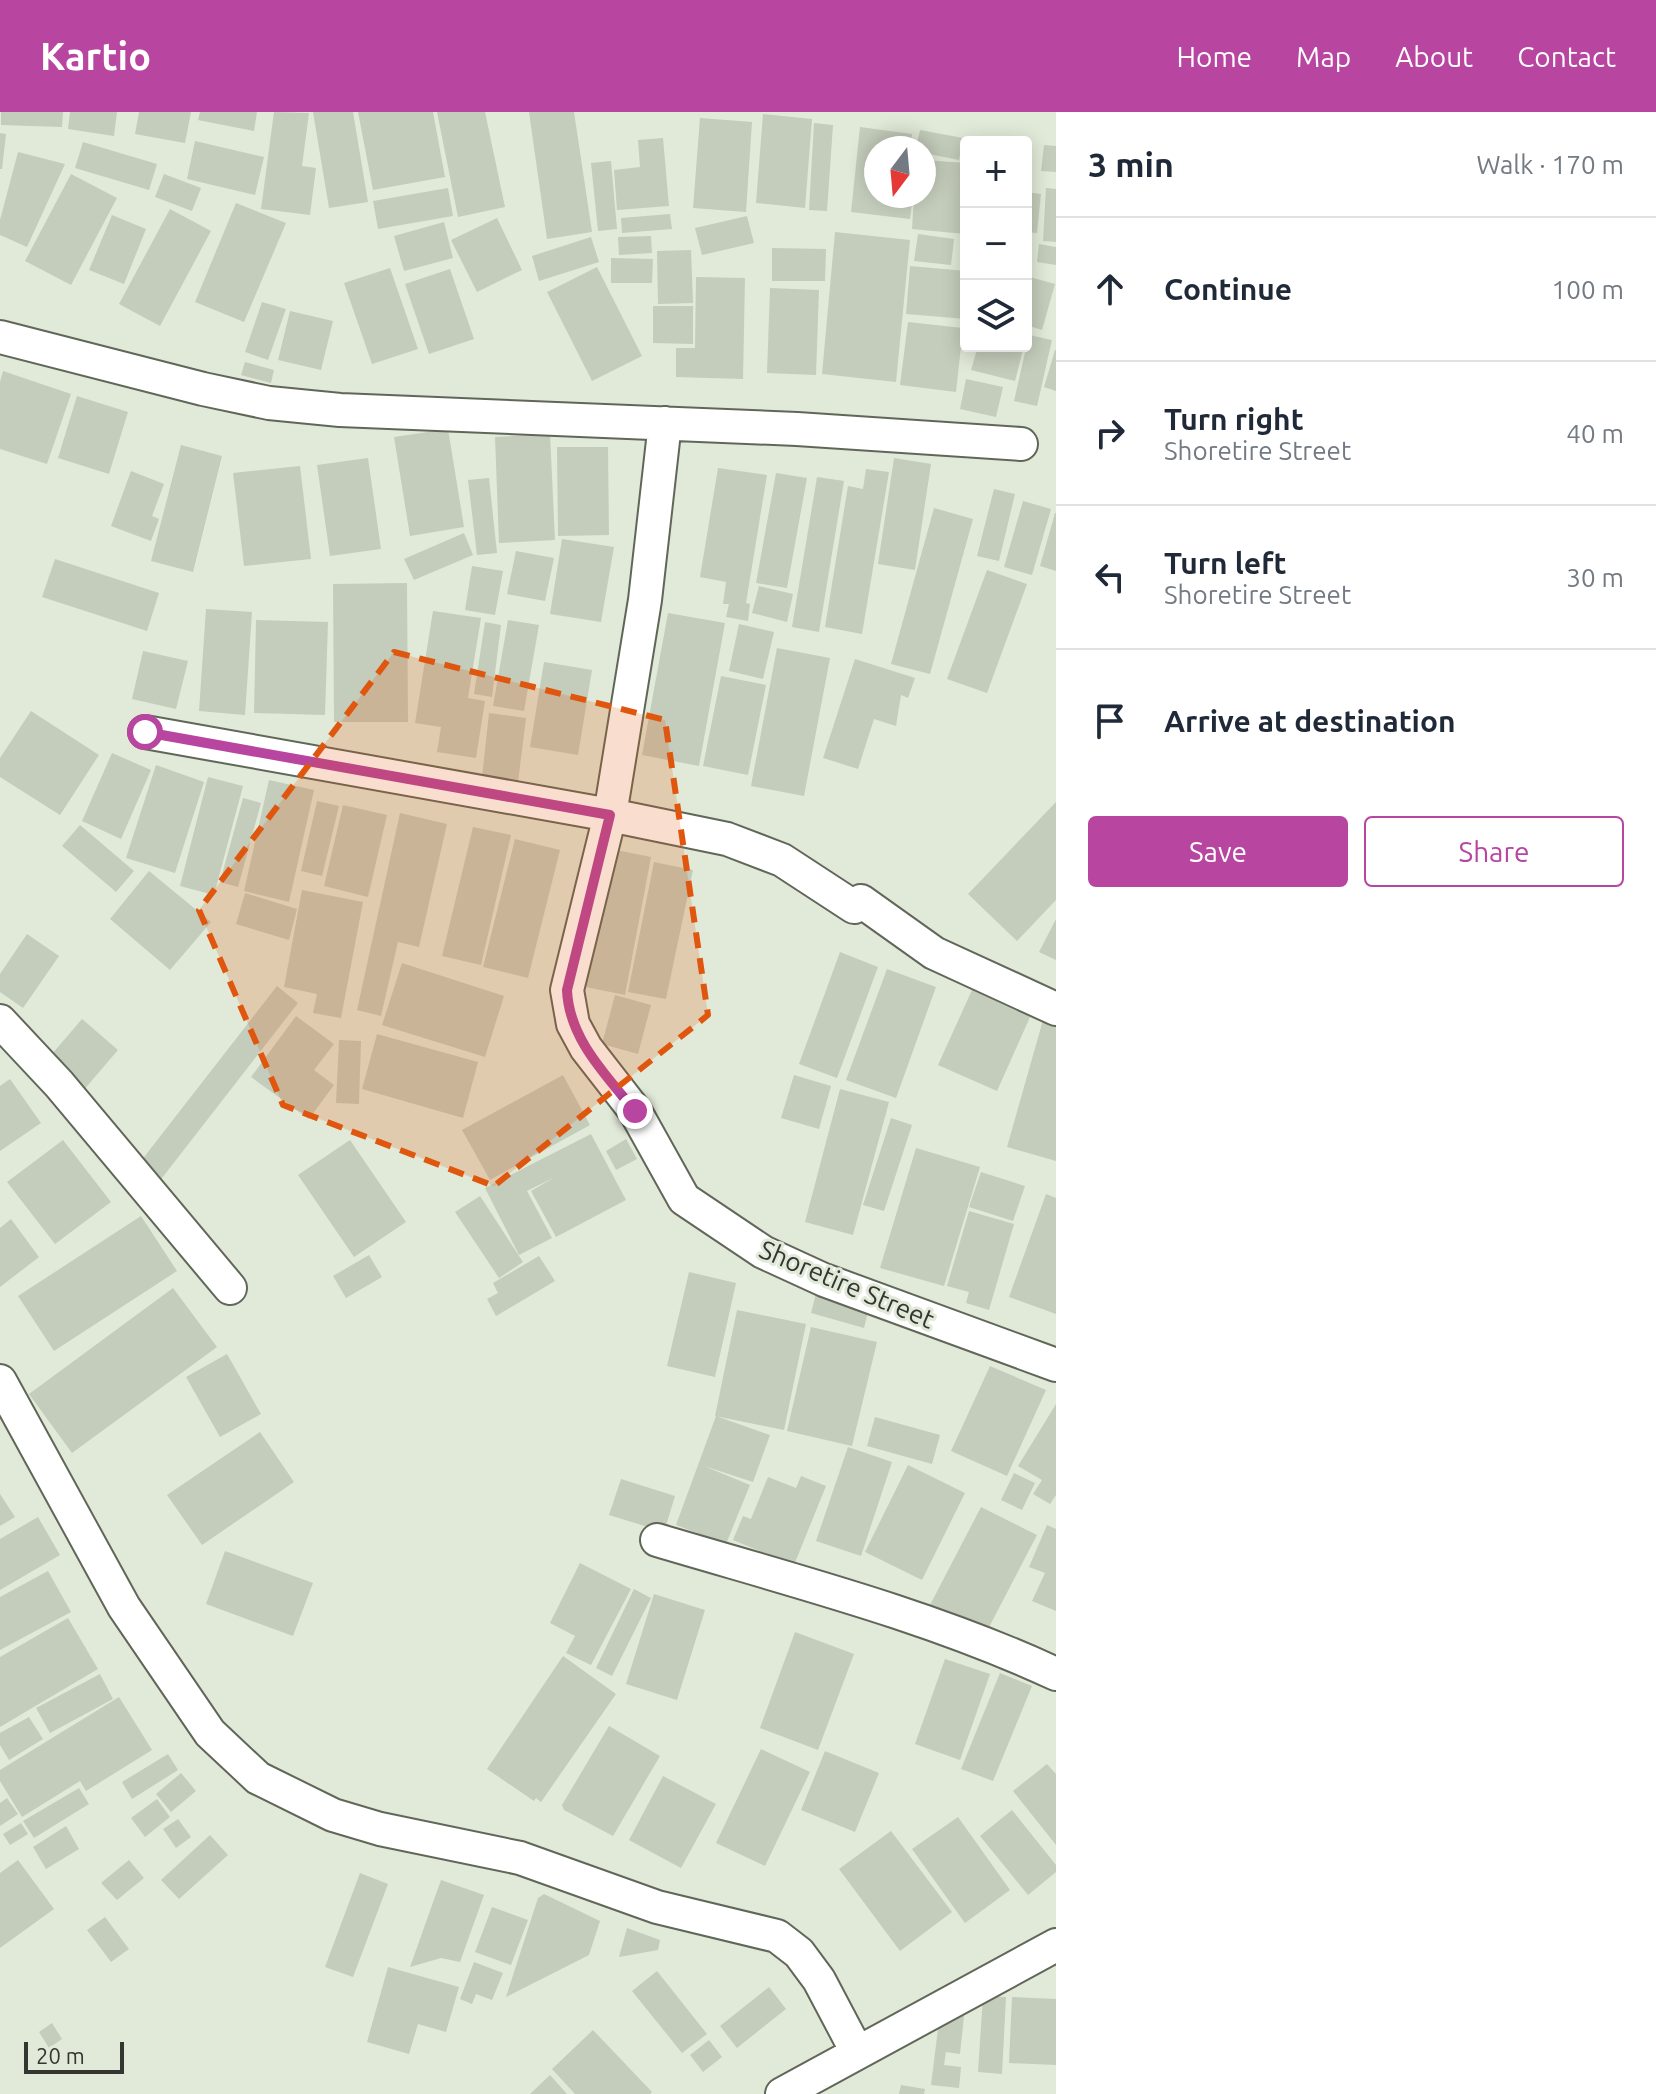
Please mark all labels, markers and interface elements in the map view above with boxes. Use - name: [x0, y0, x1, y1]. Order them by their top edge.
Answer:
- text: Kartio: [40, 35, 151, 77]
- text: Home: [1177, 41, 1252, 72]
- text: Map: [1296, 41, 1351, 72]
- text: About: [1395, 41, 1473, 72]
- text: Contact: [1517, 41, 1616, 72]
- north arrow: [864, 136, 936, 208]
- map controls: [960, 136, 1032, 352]
- button: +: [960, 136, 1032, 208]
- text: 3 min: [1088, 145, 1174, 183]
- text: Walk · 170 m: [1476, 150, 1624, 179]
- button: −: [960, 208, 1032, 280]
- icon: ahead: [1088, 267, 1132, 311]
- text: Continue: [1164, 272, 1292, 306]
- text: 100 m: [1552, 275, 1624, 304]
- button: layers: [960, 280, 1032, 352]
- text: Turn right: [1164, 402, 1304, 436]
- icon: right: [1088, 411, 1132, 455]
- text: 40 m: [1566, 419, 1624, 448]
- text: Shoretire Street: [1164, 436, 1351, 465]
- text: Turn left: [1164, 546, 1286, 580]
- icon: left: [1088, 555, 1132, 599]
- text: 30 m: [1566, 563, 1624, 592]
- text: Shoretire Street: [1164, 580, 1351, 609]
- icon: arrive: [1088, 699, 1132, 743]
- text: Arrive at destination: [1164, 704, 1456, 738]
- route start: [127, 714, 163, 750]
- button: Save: [1088, 816, 1348, 887]
- button: Share: [1364, 816, 1624, 887]
- route end: [617, 1093, 653, 1129]
- street label: Shoretire Street: [755, 1234, 939, 1334]
- scale bar: [24, 2038, 124, 2074]
- text: 20 m: [36, 2043, 85, 2068]

